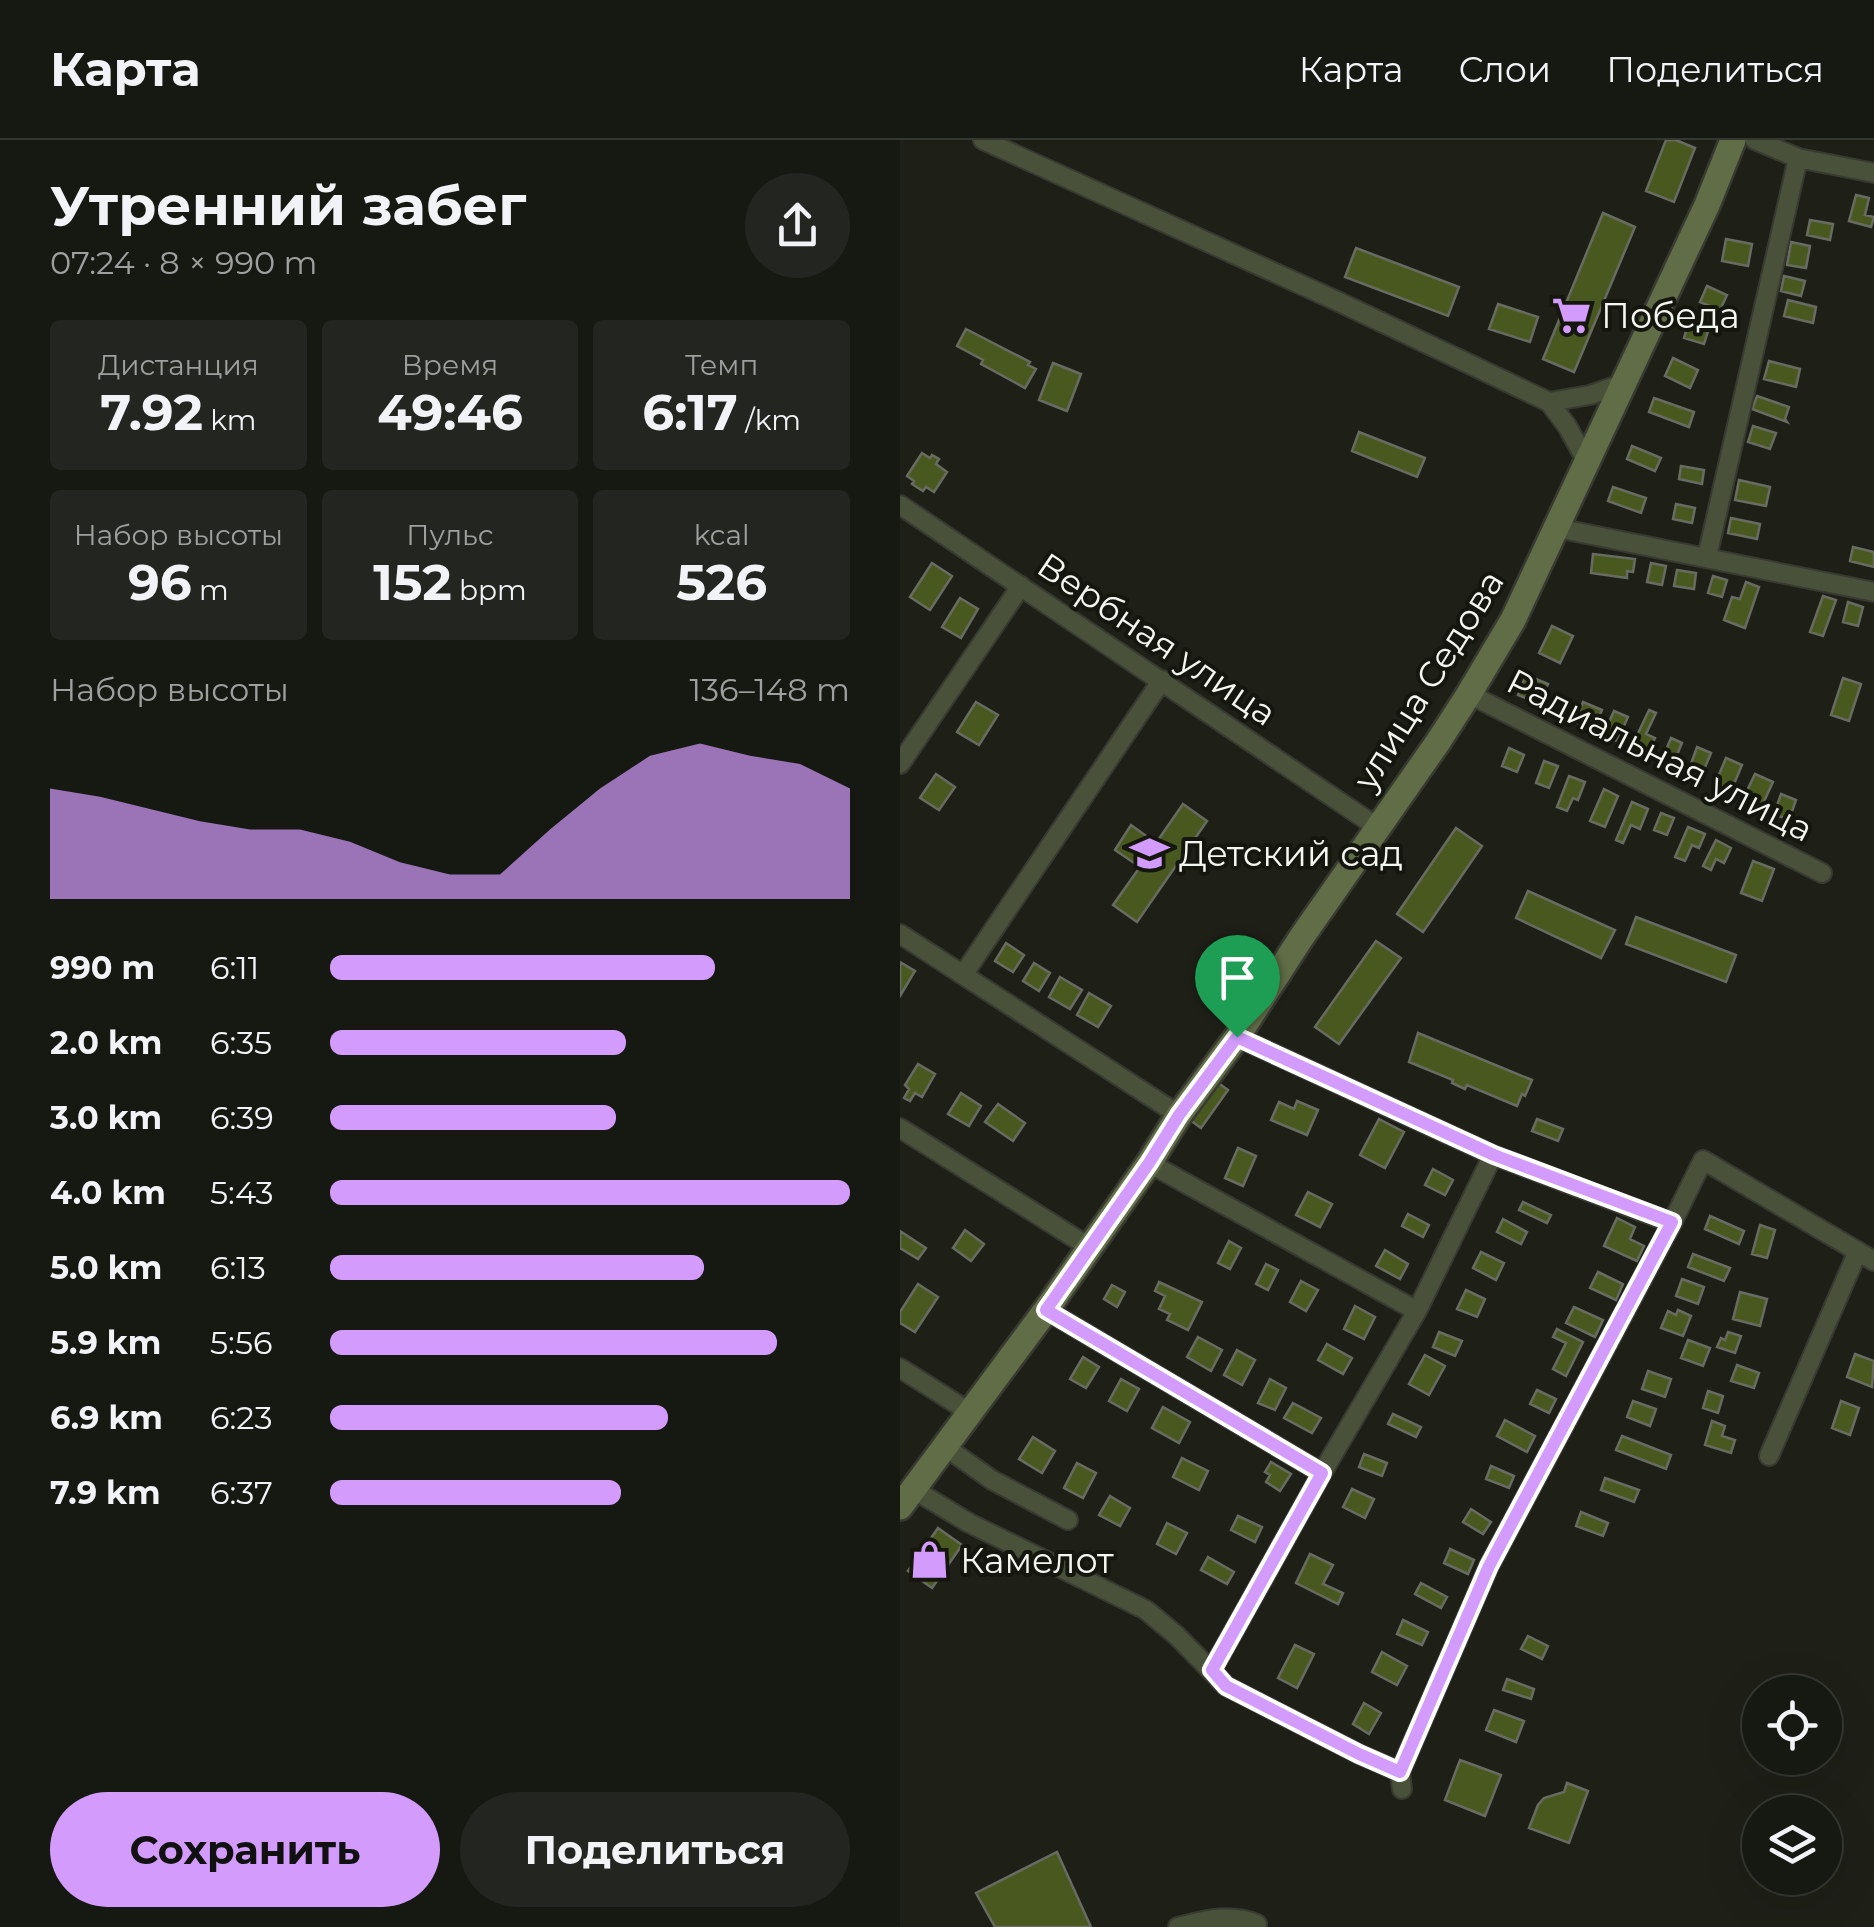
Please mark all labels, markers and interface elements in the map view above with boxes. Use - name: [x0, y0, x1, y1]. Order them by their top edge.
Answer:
- text: Карта: [50, 40, 200, 98]
- text: Карта: [1299, 48, 1404, 91]
- text: Слои: [1459, 48, 1551, 91]
- text: Поделиться: [1606, 48, 1824, 91]
- text: Утренний забег: [50, 172, 526, 239]
- button: share: [745, 173, 850, 278]
- text: 07:24 · 8 × 990 m: [50, 243, 317, 282]
- supermarket icon: Победа: [1550, 294, 1592, 336]
- place label: Победа: [1601, 294, 1740, 337]
- text: Дистанция: [98, 348, 259, 382]
- text: Время: [402, 348, 498, 382]
- text: Темп: [685, 348, 758, 382]
- text: 7.92: [100, 382, 203, 443]
- text: 49:46: [377, 382, 523, 443]
- text: 6:17: [642, 382, 738, 443]
- text: km: [203, 403, 257, 437]
- text: /km: [738, 403, 801, 437]
- text: Набор высоты: [74, 518, 283, 552]
- text: Пульс: [406, 518, 494, 552]
- text: kcal: [694, 518, 750, 552]
- street label: Вербная улица: [1029, 543, 1285, 735]
- text: 96: [128, 552, 192, 613]
- text: 152: [373, 552, 452, 613]
- text: 526: [676, 552, 767, 613]
- street label: улица Седова: [1343, 562, 1513, 799]
- text: m: [192, 573, 229, 607]
- text: bpm: [452, 573, 527, 607]
- street label: Радиальная улица: [1500, 659, 1820, 851]
- text: Набор высоты: [50, 670, 289, 709]
- text: 136–148 m: [690, 670, 850, 709]
- school or university icon: Детский сад: [1128, 832, 1170, 874]
- place label: Детский сад: [1179, 832, 1403, 875]
- pin: [1195, 935, 1280, 1038]
- text: 990 m: [50, 948, 155, 987]
- text: 6:11: [210, 948, 259, 987]
- icon: arrive: [1210, 950, 1265, 1005]
- text: 2.0 km: [50, 1023, 162, 1062]
- text: 6:35: [210, 1023, 272, 1062]
- text: 3.0 km: [50, 1098, 162, 1137]
- text: 6:39: [210, 1098, 274, 1137]
- text: 4.0 km: [50, 1173, 166, 1212]
- text: 5:43: [210, 1173, 274, 1212]
- text: 5.0 km: [50, 1248, 162, 1287]
- text: 6:13: [210, 1248, 266, 1287]
- text: 5.9 km: [50, 1323, 161, 1362]
- text: 5:56: [210, 1323, 273, 1362]
- text: 6.9 km: [50, 1398, 163, 1437]
- text: 6:23: [210, 1398, 273, 1437]
- text: 7.9 km: [50, 1473, 161, 1512]
- text: 6:37: [210, 1473, 273, 1512]
- shop icon: Камелот: [909, 1539, 951, 1581]
- place label: Камелот: [960, 1539, 1114, 1582]
- map controls: [1742, 1675, 1842, 1895]
- button: locate: [1742, 1675, 1842, 1775]
- button: Сохранить: [50, 1792, 440, 1907]
- button: Поделиться: [460, 1792, 850, 1907]
- button: layers: [1742, 1795, 1842, 1895]

